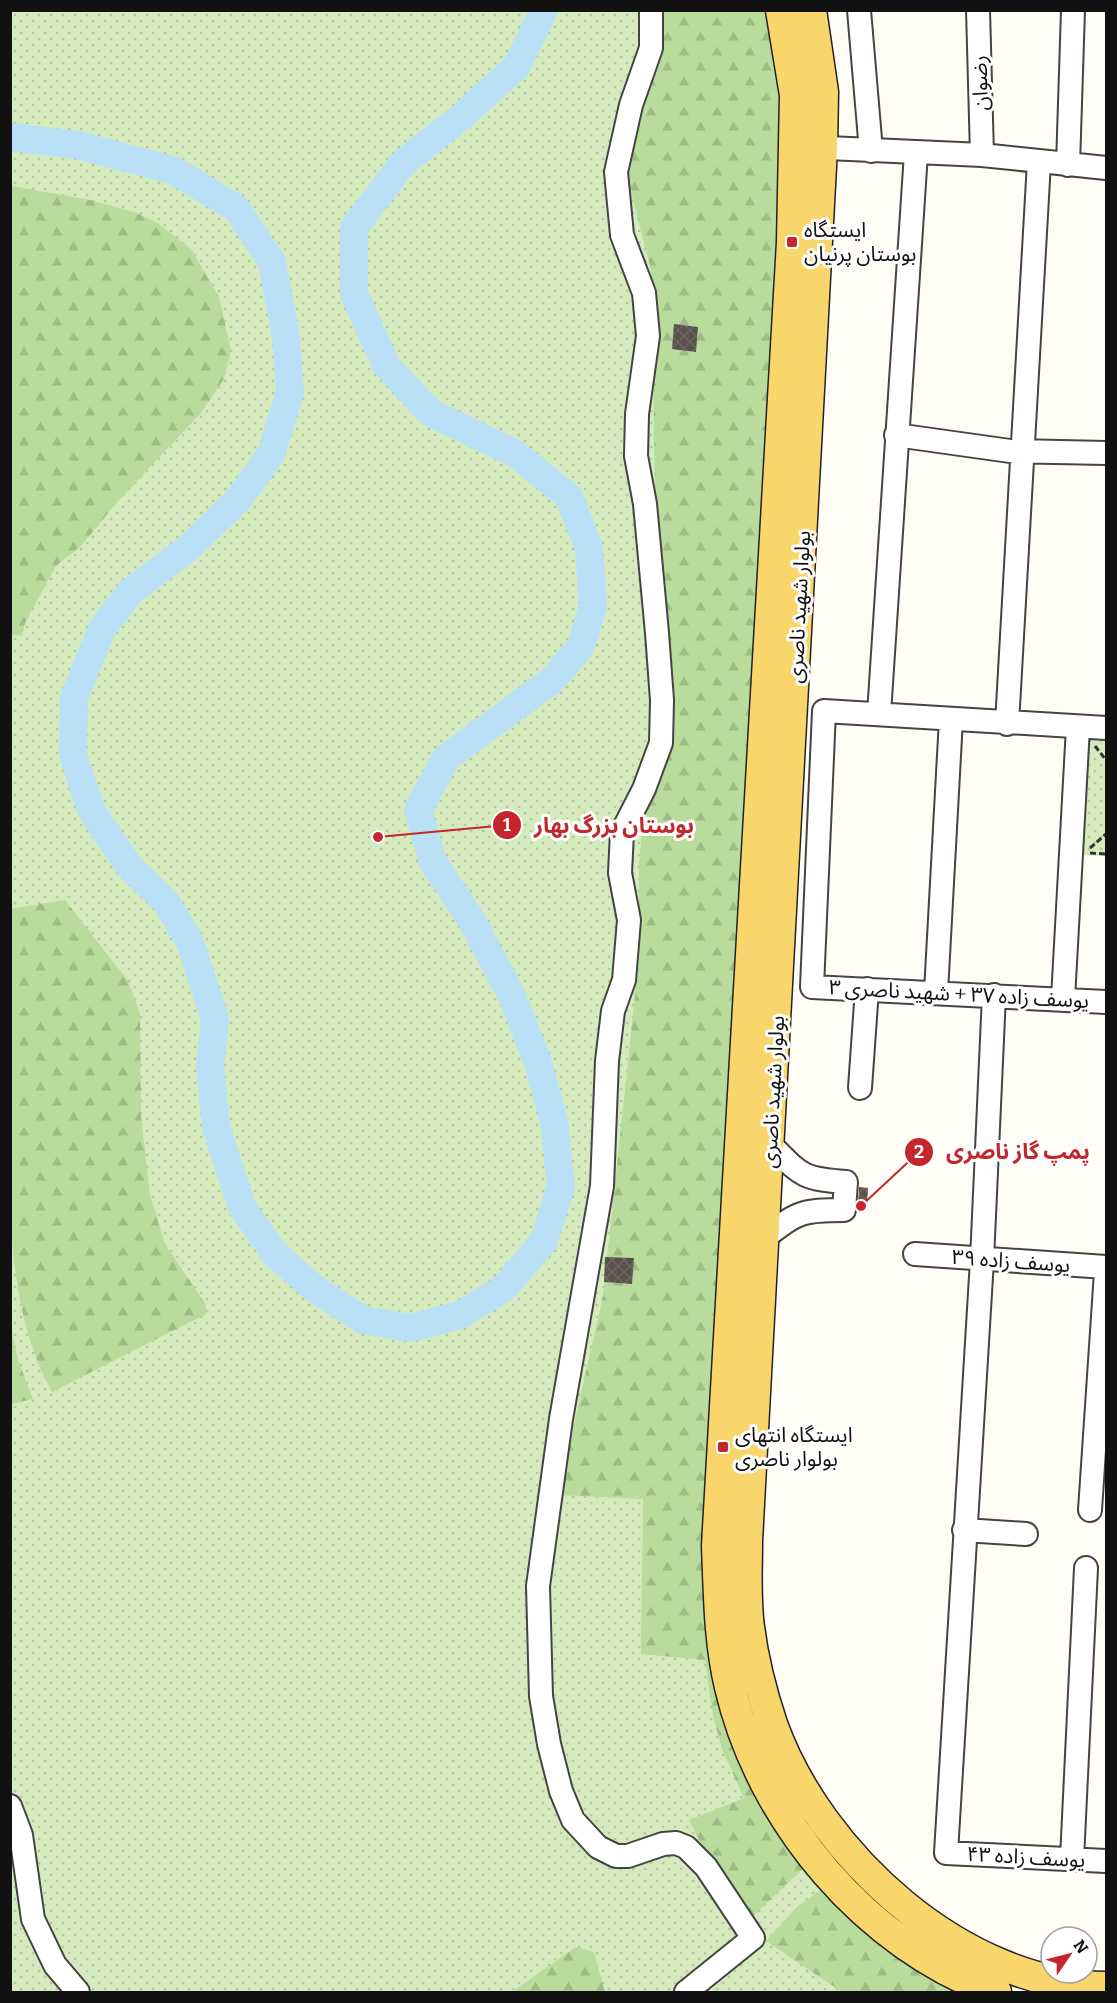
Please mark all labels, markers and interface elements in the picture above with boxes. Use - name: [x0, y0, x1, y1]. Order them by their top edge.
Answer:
- street label: رضوان: [966, 55, 994, 111]
- place label: ایستگاه بوستان پرنیان: [804, 217, 917, 267]
- marker: ایستگاه بوستان پرنیان: [785, 235, 799, 249]
- street label: بولوار شهید ناصری: [782, 530, 816, 684]
- callout: بوستان بزرگ بهار: [492, 805, 706, 845]
- text: بوستان بزرگ بهار: [533, 812, 694, 839]
- text: 1: [503, 814, 511, 836]
- street label: یوسف زاده ۳۷ + شهید ناصری ۳: [828, 974, 1090, 1014]
- street label: بولوار شهید ناصری: [756, 1015, 790, 1169]
- callout: پمپ گاز ناصری: [904, 1132, 1102, 1172]
- text: پمپ گاز ناصری: [946, 1138, 1090, 1166]
- text: 2: [914, 1141, 924, 1163]
- street label: یوسف زاده ۳۹: [951, 1244, 1071, 1278]
- place label: ایستگاه انتهای بولوار ناصری: [735, 1422, 853, 1472]
- marker: ایستگاه انتهای بولوار ناصری: [716, 1440, 730, 1454]
- street label: یوسف زاده ۴۳: [966, 1841, 1086, 1873]
- north arrow: [1039, 1925, 1099, 1985]
- text: N: [1070, 1936, 1092, 1957]

